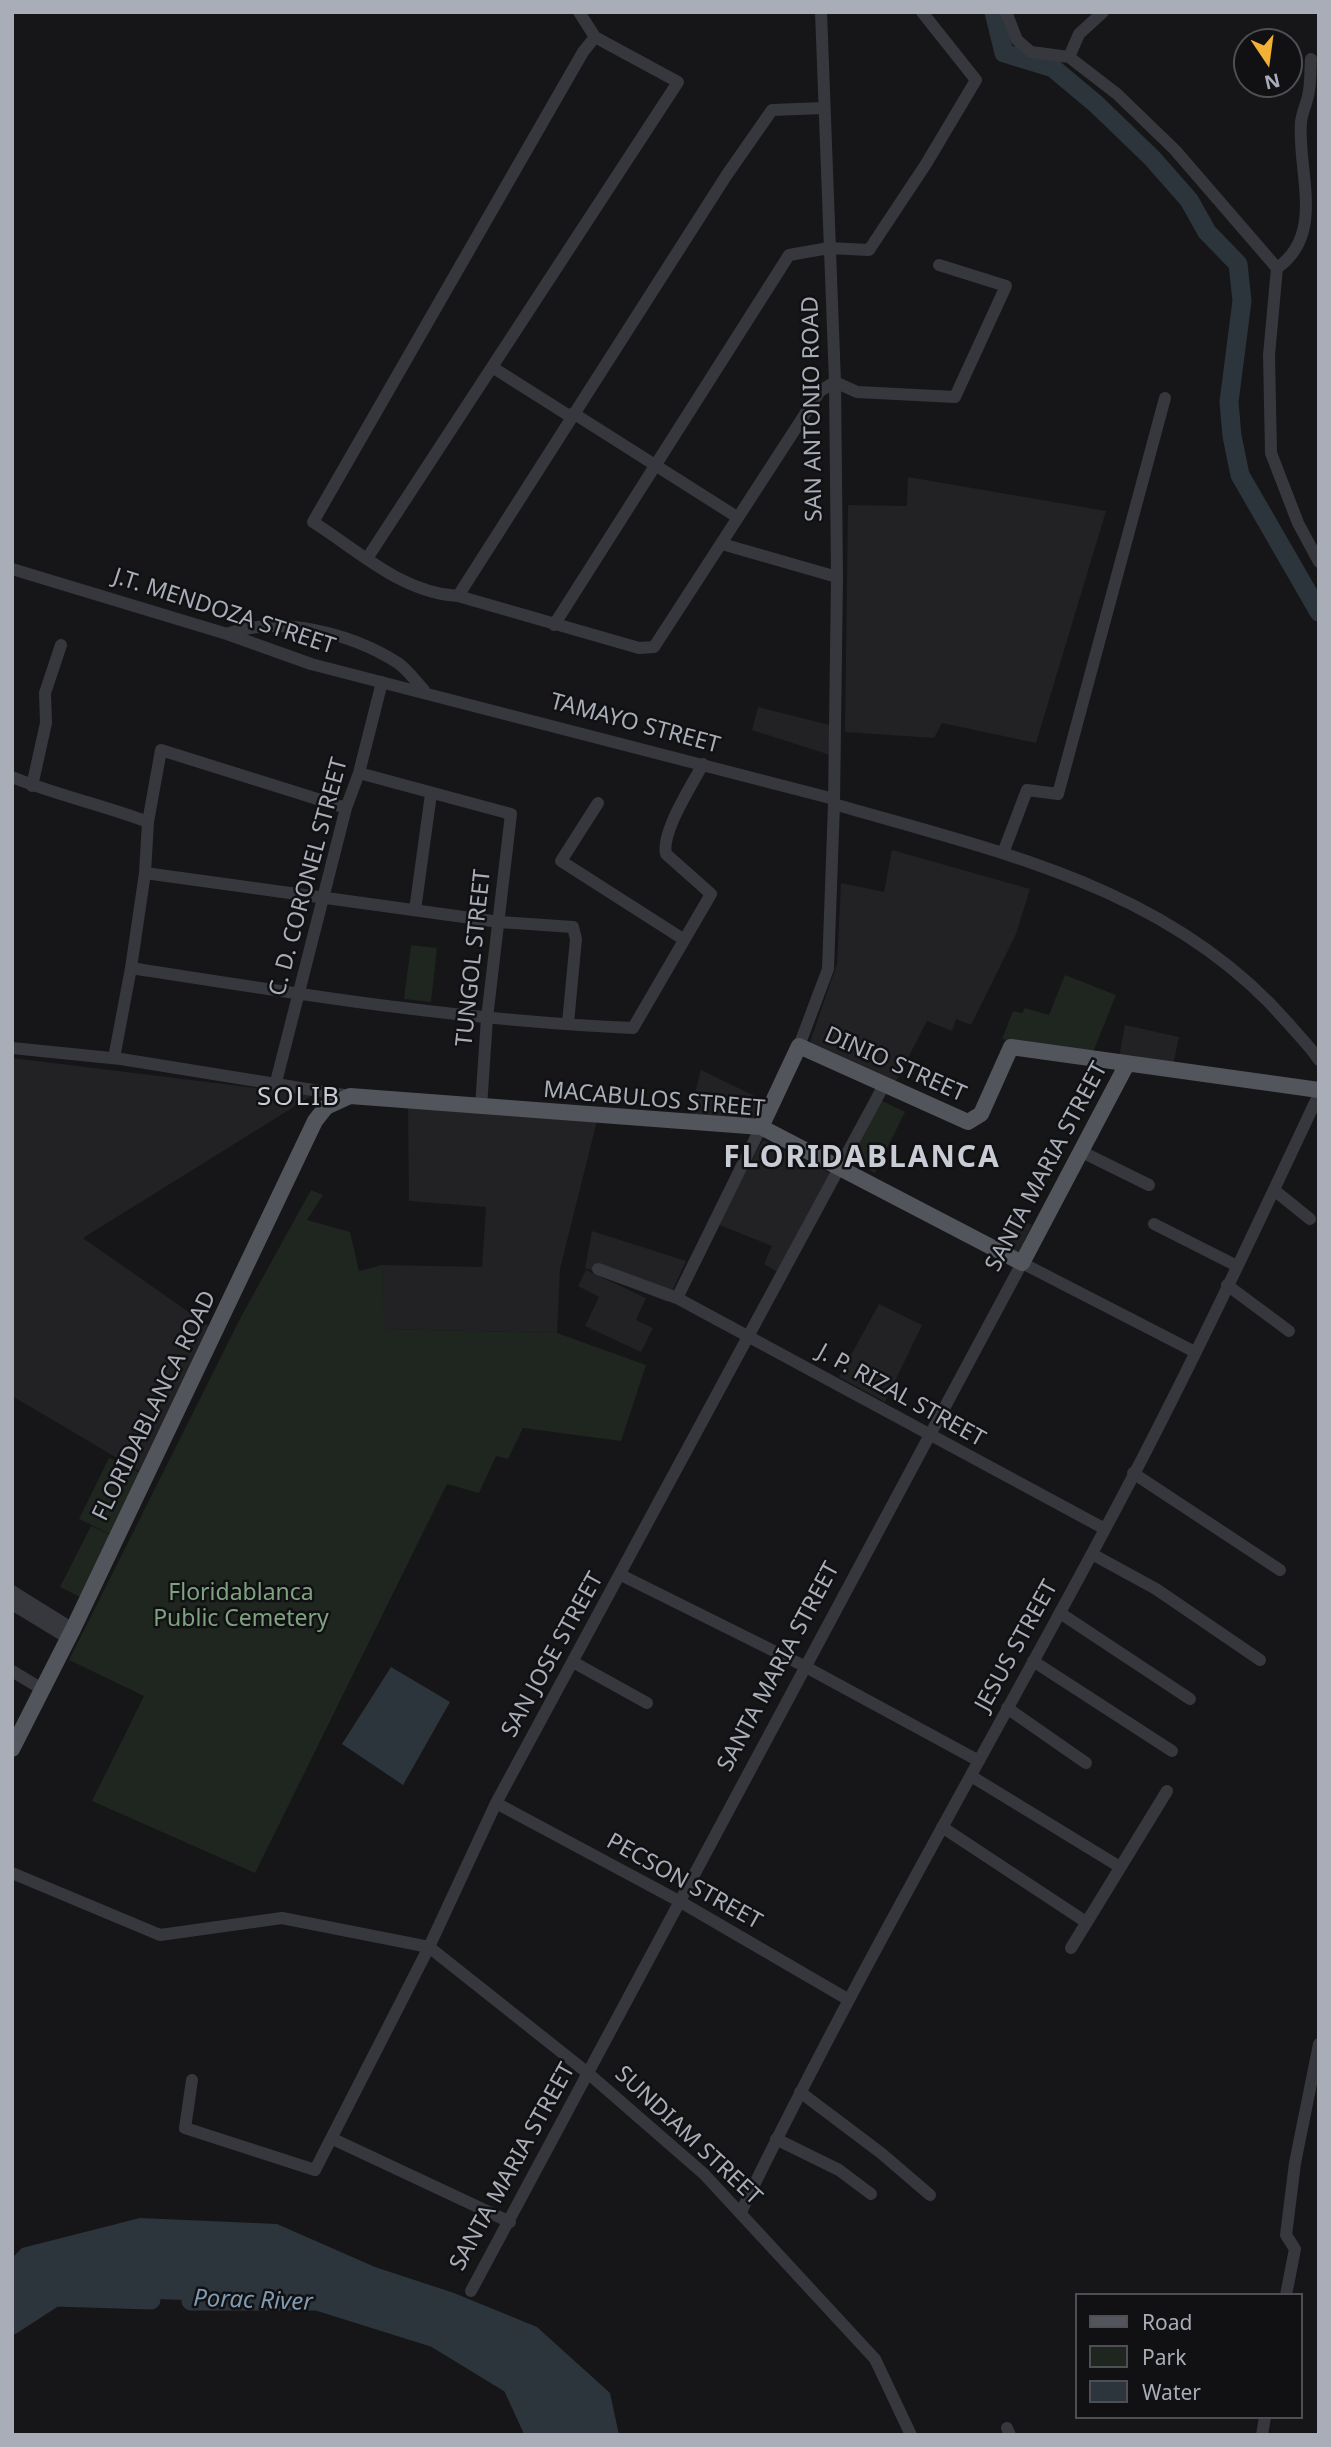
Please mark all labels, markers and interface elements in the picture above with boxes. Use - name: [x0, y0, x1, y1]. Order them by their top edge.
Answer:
- north arrow: [1233, 28, 1303, 98]
- text: N: [1262, 67, 1283, 96]
- street label: SAN ANTONIO ROAD: [797, 296, 829, 522]
- street label: J.T. MENDOZA STREET: [109, 563, 339, 661]
- street label: TAMAYO STREET: [547, 688, 723, 760]
- street label: C. D. CORONEL STREET: [264, 755, 354, 999]
- street label: TUNGOL STREET: [451, 868, 497, 1048]
- street label: DINIO STREET: [820, 1022, 970, 1108]
- street label: SANTA MARIA STREET: [980, 1058, 1114, 1276]
- street label: MACABULOS STREET: [542, 1077, 766, 1123]
- district label: SOLIB: [258, 1082, 340, 1114]
- district label: FLORIDABLANCA: [725, 1140, 999, 1176]
- street label: FLORIDABLANCA ROAD: [87, 1287, 223, 1525]
- street label: J. P. RIZAL STREET: [812, 1338, 990, 1454]
- street label: SANTA MARIA STREET: [712, 1558, 846, 1776]
- street label: SAN JOSE STREET: [496, 1568, 610, 1742]
- street label: JESUS STREET: [970, 1576, 1064, 1716]
- park label: Floridablanca Public Cemetery: [153, 1579, 329, 1633]
- street label: PECSON STREET: [601, 1828, 767, 1936]
- street label: SANTA MARIA STREET: [444, 2058, 582, 2276]
- street label: SUNDIAM STREET: [609, 2061, 767, 2211]
- water label: Porac River: [193, 2285, 313, 2317]
- legend: [1076, 2293, 1303, 2419]
- text: Road: [1142, 2308, 1192, 2336]
- text: Park: [1142, 2343, 1186, 2371]
- text: Water: [1142, 2378, 1201, 2406]

